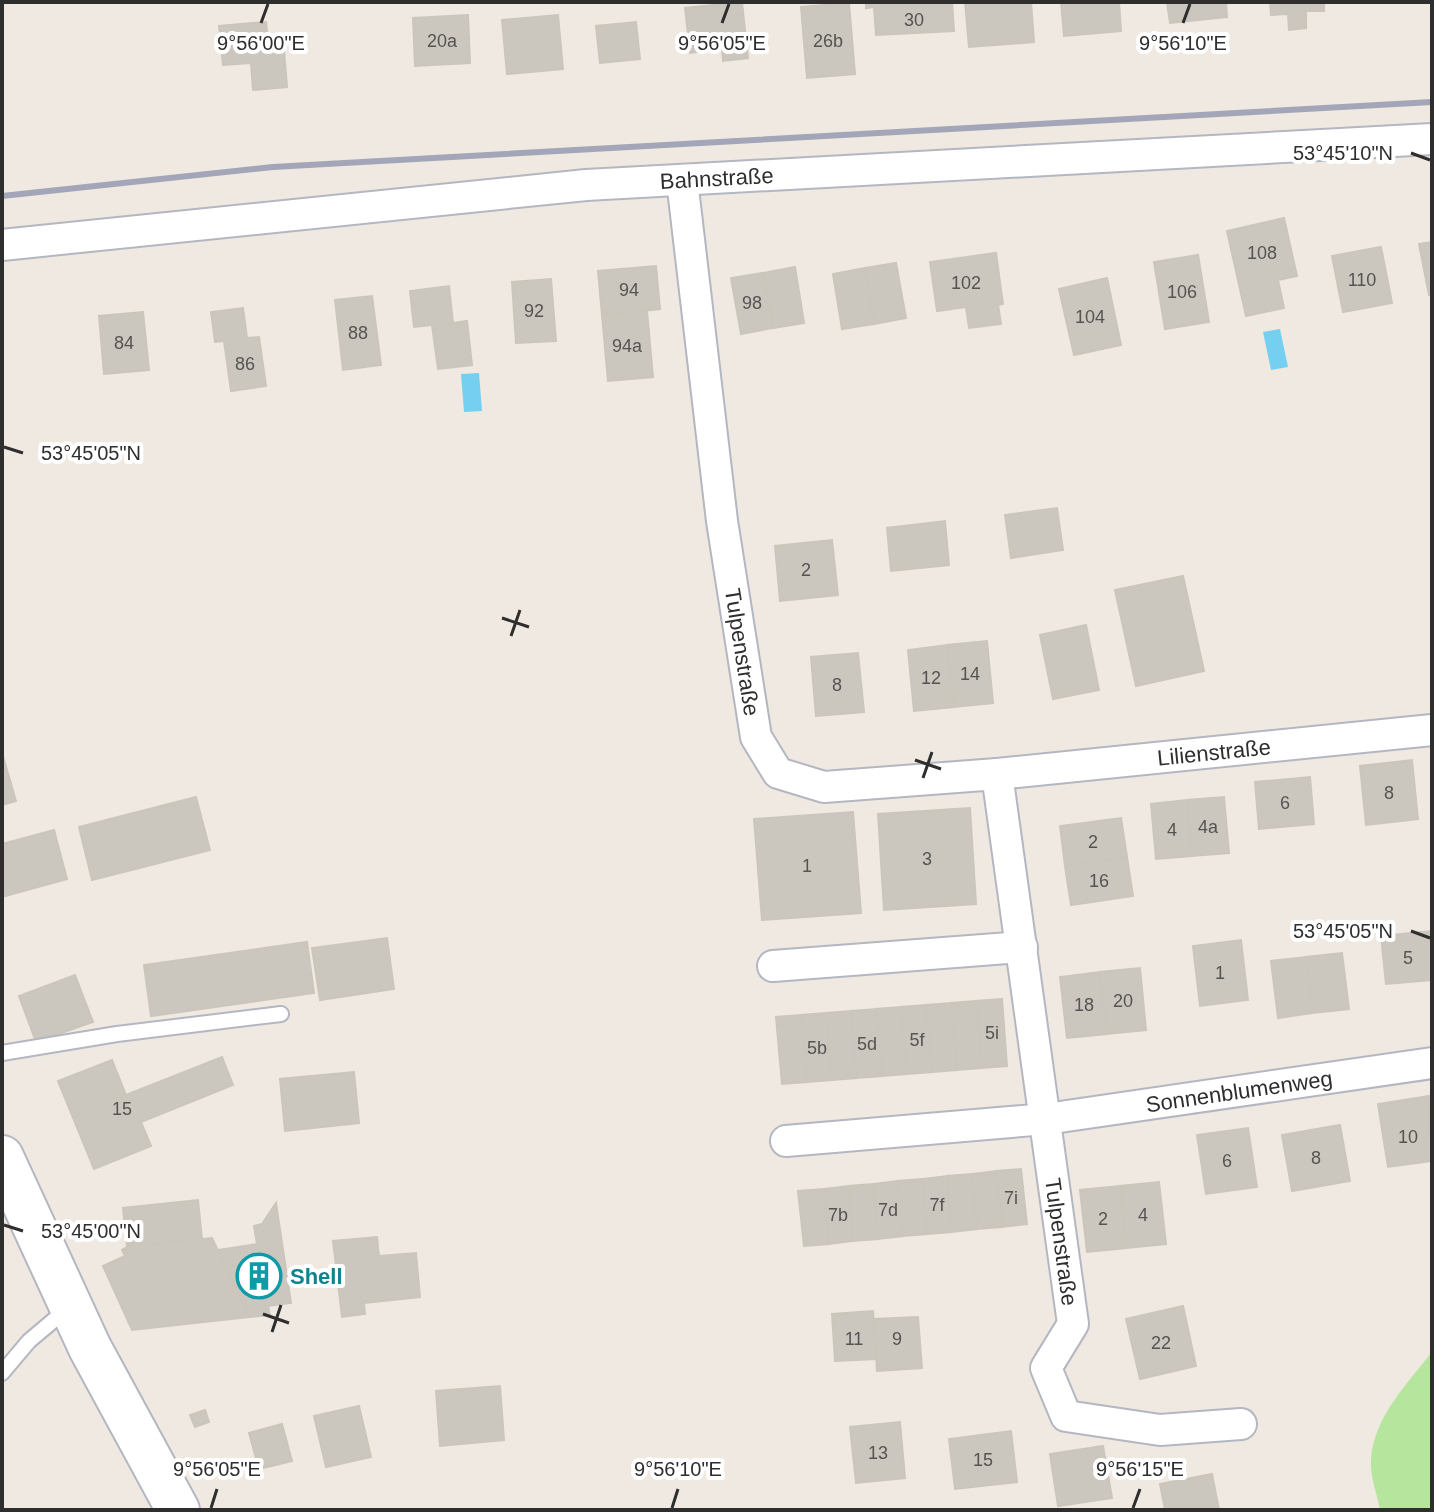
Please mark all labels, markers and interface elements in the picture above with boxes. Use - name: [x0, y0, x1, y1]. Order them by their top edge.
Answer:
- house number: 30: [904, 10, 924, 30]
- house number: 20a: [427, 31, 458, 51]
- house number: 26b: [813, 31, 843, 51]
- text: 9°56'00"E: [217, 32, 305, 54]
- text: 9°56'05"E: [678, 32, 766, 54]
- text: 9°56'10"E: [1139, 32, 1227, 54]
- text: 53°45'10"N: [1293, 142, 1393, 164]
- street label: Bahnstraße: [659, 163, 774, 194]
- house number: 108: [1247, 243, 1277, 263]
- house number: 110: [1348, 270, 1376, 290]
- house number: 102: [951, 273, 981, 293]
- house number: 94: [619, 280, 639, 300]
- house number: 106: [1167, 282, 1197, 302]
- house number: 98: [742, 293, 762, 313]
- house number: 92: [524, 301, 544, 321]
- house number: 104: [1075, 307, 1105, 327]
- house number: 88: [348, 323, 368, 343]
- house number: 84: [114, 333, 134, 353]
- house number: 94a: [612, 336, 643, 356]
- house number: 86: [235, 354, 255, 374]
- text: 53°45'05"N: [41, 442, 141, 464]
- house number: 2: [801, 560, 811, 580]
- street label: Tulpenstraße: [720, 587, 765, 718]
- house number: 14: [960, 664, 980, 684]
- house number: 12: [921, 668, 941, 688]
- house number: 8: [832, 675, 842, 695]
- street label: Lilienstraße: [1156, 734, 1272, 771]
- house number: 8: [1384, 783, 1394, 803]
- house number: 6: [1280, 793, 1290, 813]
- house number: 4a: [1198, 817, 1219, 837]
- house number: 4: [1167, 820, 1177, 840]
- house number: 2: [1088, 832, 1098, 852]
- house number: 3: [922, 849, 932, 869]
- house number: 1: [802, 856, 812, 876]
- house number: 16: [1089, 871, 1109, 891]
- text: 53°45'05"N: [1293, 920, 1393, 942]
- house number: 5: [1403, 948, 1413, 968]
- house number: 1: [1215, 963, 1225, 983]
- house number: 20: [1113, 991, 1133, 1011]
- house number: 18: [1074, 995, 1094, 1015]
- house number: 5i: [985, 1023, 999, 1043]
- house number: 5f: [909, 1030, 926, 1050]
- house number: 5d: [857, 1034, 877, 1054]
- house number: 5b: [807, 1038, 827, 1058]
- street label: Sonnenblumenweg: [1144, 1066, 1334, 1117]
- house number: 15: [112, 1099, 132, 1119]
- house number: 10: [1398, 1127, 1418, 1147]
- house number: 8: [1311, 1148, 1321, 1168]
- house number: 6: [1222, 1151, 1232, 1171]
- street label: Tulpenstraße: [1040, 1176, 1082, 1307]
- house number: 7i: [1004, 1188, 1018, 1208]
- house number: 7f: [929, 1195, 946, 1215]
- house number: 7d: [878, 1200, 898, 1220]
- house number: 7b: [828, 1205, 848, 1225]
- house number: 4: [1138, 1205, 1148, 1225]
- house number: 2: [1098, 1209, 1108, 1229]
- text: 53°45'00"N: [41, 1220, 141, 1242]
- building icon: Shell: [235, 1252, 283, 1300]
- place label: Shell: [290, 1264, 343, 1289]
- house number: 11: [845, 1329, 863, 1349]
- house number: 9: [892, 1329, 902, 1349]
- house number: 22: [1151, 1333, 1171, 1353]
- house number: 13: [868, 1443, 888, 1463]
- house number: 15: [973, 1450, 993, 1470]
- text: 9°56'05"E: [173, 1458, 261, 1480]
- text: 9°56'10"E: [634, 1458, 722, 1480]
- text: 9°56'15"E: [1096, 1458, 1184, 1480]

